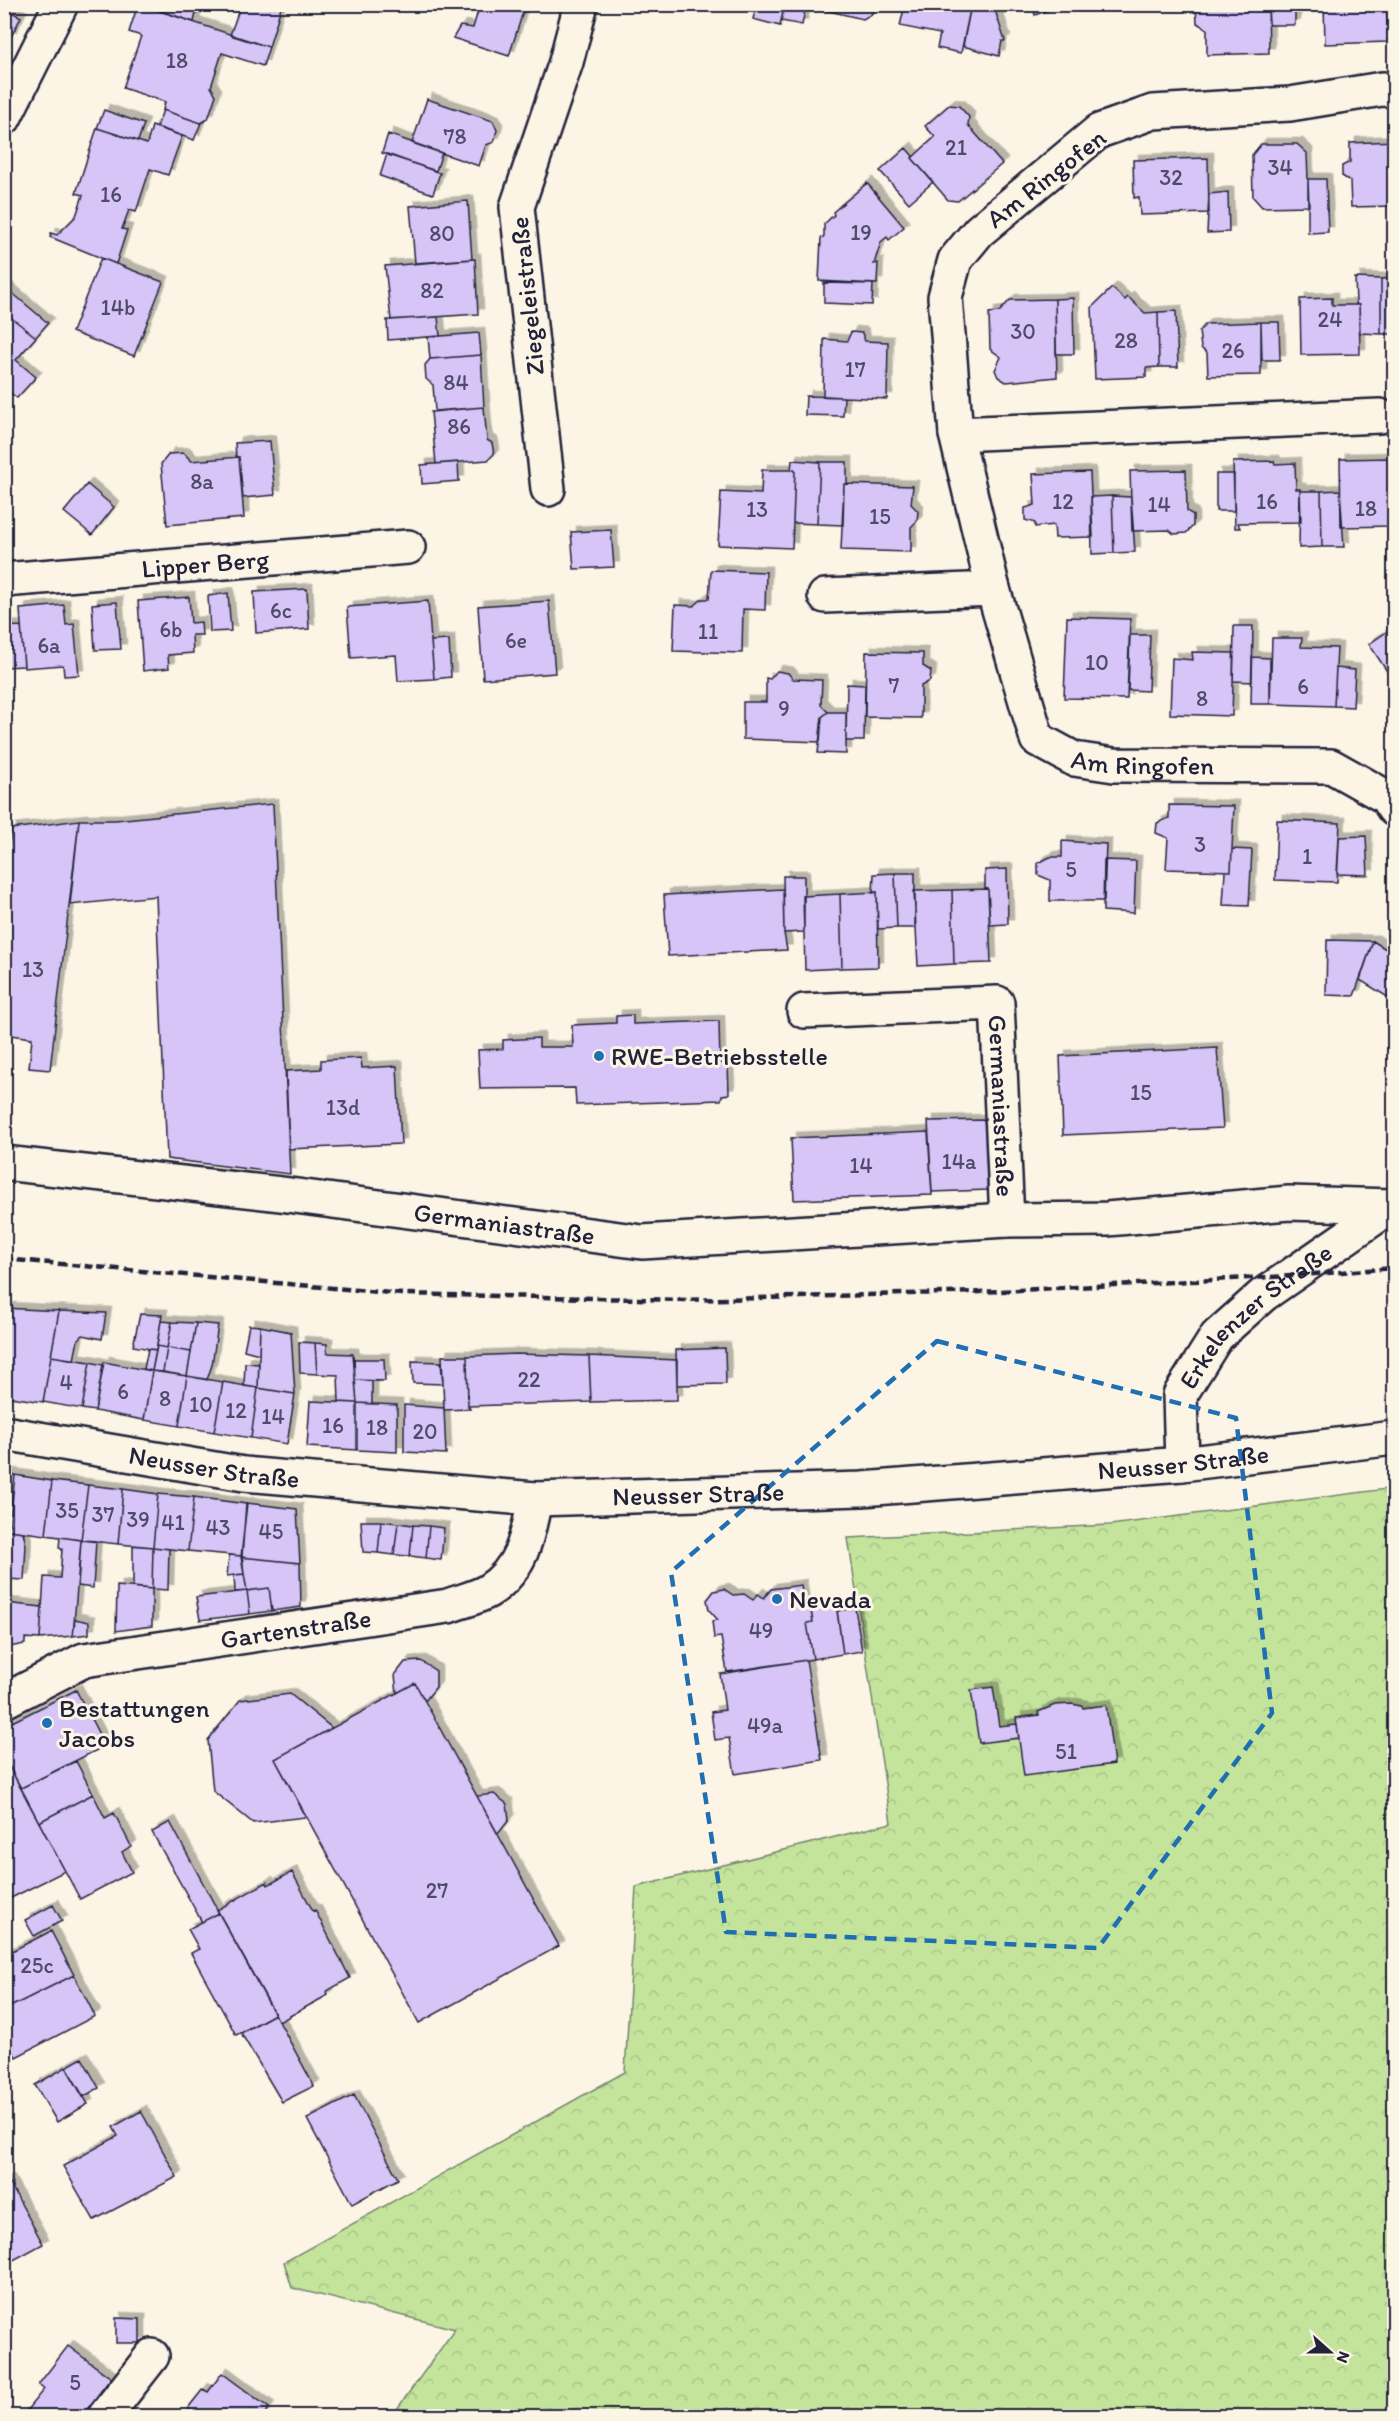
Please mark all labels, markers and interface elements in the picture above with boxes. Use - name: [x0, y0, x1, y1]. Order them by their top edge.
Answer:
- house number: 18: [166, 47, 188, 74]
- street label: Am Ringofen: [980, 121, 1112, 235]
- house number: 78: [444, 123, 466, 150]
- house number: 21: [945, 134, 967, 161]
- house number: 34: [1267, 154, 1293, 181]
- house number: 32: [1159, 164, 1183, 191]
- house number: 16: [100, 181, 122, 208]
- street label: Ziegeleistraße: [503, 215, 551, 377]
- house number: 19: [850, 219, 872, 246]
- house number: 80: [429, 220, 455, 247]
- house number: 82: [420, 277, 444, 304]
- house number: 14b: [101, 294, 135, 321]
- house number: 24: [1318, 306, 1342, 333]
- house number: 30: [1010, 318, 1036, 345]
- house number: 28: [1114, 327, 1138, 354]
- house number: 26: [1221, 337, 1245, 364]
- house number: 17: [844, 356, 866, 383]
- house number: 84: [443, 369, 469, 396]
- house number: 86: [447, 413, 471, 440]
- house number: 8a: [190, 468, 214, 495]
- house number: 12: [1052, 488, 1074, 515]
- house number: 16: [1256, 488, 1278, 515]
- house number: 14: [1147, 491, 1171, 518]
- house number: 18: [1355, 495, 1377, 522]
- house number: 13: [746, 496, 768, 523]
- house number: 15: [869, 503, 891, 530]
- street label: Lipper Berg: [140, 542, 271, 585]
- house number: 6c: [270, 597, 292, 624]
- house number: 6b: [159, 616, 183, 643]
- house number: 11: [698, 618, 718, 645]
- house number: 6e: [505, 627, 527, 654]
- house number: 6a: [37, 632, 61, 659]
- house number: 10: [1085, 649, 1109, 676]
- house number: 7: [889, 672, 900, 699]
- house number: 6: [1297, 673, 1309, 700]
- house number: 8: [1196, 685, 1208, 712]
- house number: 9: [778, 695, 790, 722]
- street label: Am Ringofen: [1069, 743, 1214, 781]
- house number: 3: [1194, 831, 1206, 858]
- house number: 1: [1302, 843, 1312, 870]
- house number: 5: [1065, 856, 1077, 883]
- house number: 13: [22, 956, 44, 983]
- street label: Germaniastraße: [982, 1014, 1022, 1197]
- place label: RWE-Betriebsstelle: [611, 1040, 828, 1072]
- marker: RWE-Betriebsstelle: [592, 1049, 606, 1063]
- house number: 15: [1130, 1079, 1152, 1106]
- house number: 13d: [326, 1094, 360, 1121]
- house number: 14a: [942, 1148, 977, 1175]
- house number: 14: [849, 1152, 873, 1179]
- street label: Germaniastraße: [412, 1196, 597, 1252]
- street label: Erkelenzer Straße: [1172, 1236, 1338, 1395]
- house number: 22: [517, 1366, 541, 1393]
- house number: 4: [59, 1369, 73, 1396]
- house number: 6: [117, 1378, 129, 1405]
- house number: 8: [159, 1385, 171, 1412]
- house number: 10: [189, 1391, 213, 1418]
- house number: 12: [225, 1397, 247, 1424]
- house number: 14: [261, 1403, 285, 1430]
- house number: 16: [322, 1412, 344, 1439]
- house number: 18: [366, 1414, 388, 1441]
- house number: 20: [412, 1418, 438, 1445]
- street label: Neusser Straße: [1096, 1437, 1271, 1487]
- street label: Neusser Straße: [126, 1439, 301, 1495]
- street label: Neusser Straße: [612, 1475, 785, 1513]
- house number: 35: [55, 1497, 79, 1524]
- house number: 37: [92, 1501, 115, 1528]
- house number: 39: [126, 1506, 150, 1533]
- house number: 41: [161, 1509, 185, 1536]
- house number: 43: [205, 1514, 231, 1541]
- house number: 45: [259, 1518, 283, 1545]
- place label: Nevada: [789, 1583, 872, 1615]
- marker: Nevada: [770, 1592, 784, 1606]
- street label: Gartenstraße: [218, 1602, 373, 1656]
- house number: 49: [749, 1617, 773, 1644]
- place label: Bestattungen Jacobs: [59, 1692, 210, 1754]
- house number: 49a: [747, 1712, 784, 1739]
- marker: Bestattungen Jacobs: [40, 1716, 54, 1730]
- house number: 51: [1055, 1738, 1077, 1765]
- house number: 27: [426, 1877, 448, 1904]
- house number: 25c: [20, 1952, 54, 1979]
- north arrow: [1300, 2322, 1360, 2382]
- text: N: [1333, 2349, 1354, 2366]
- house number: 5: [69, 2369, 81, 2396]

